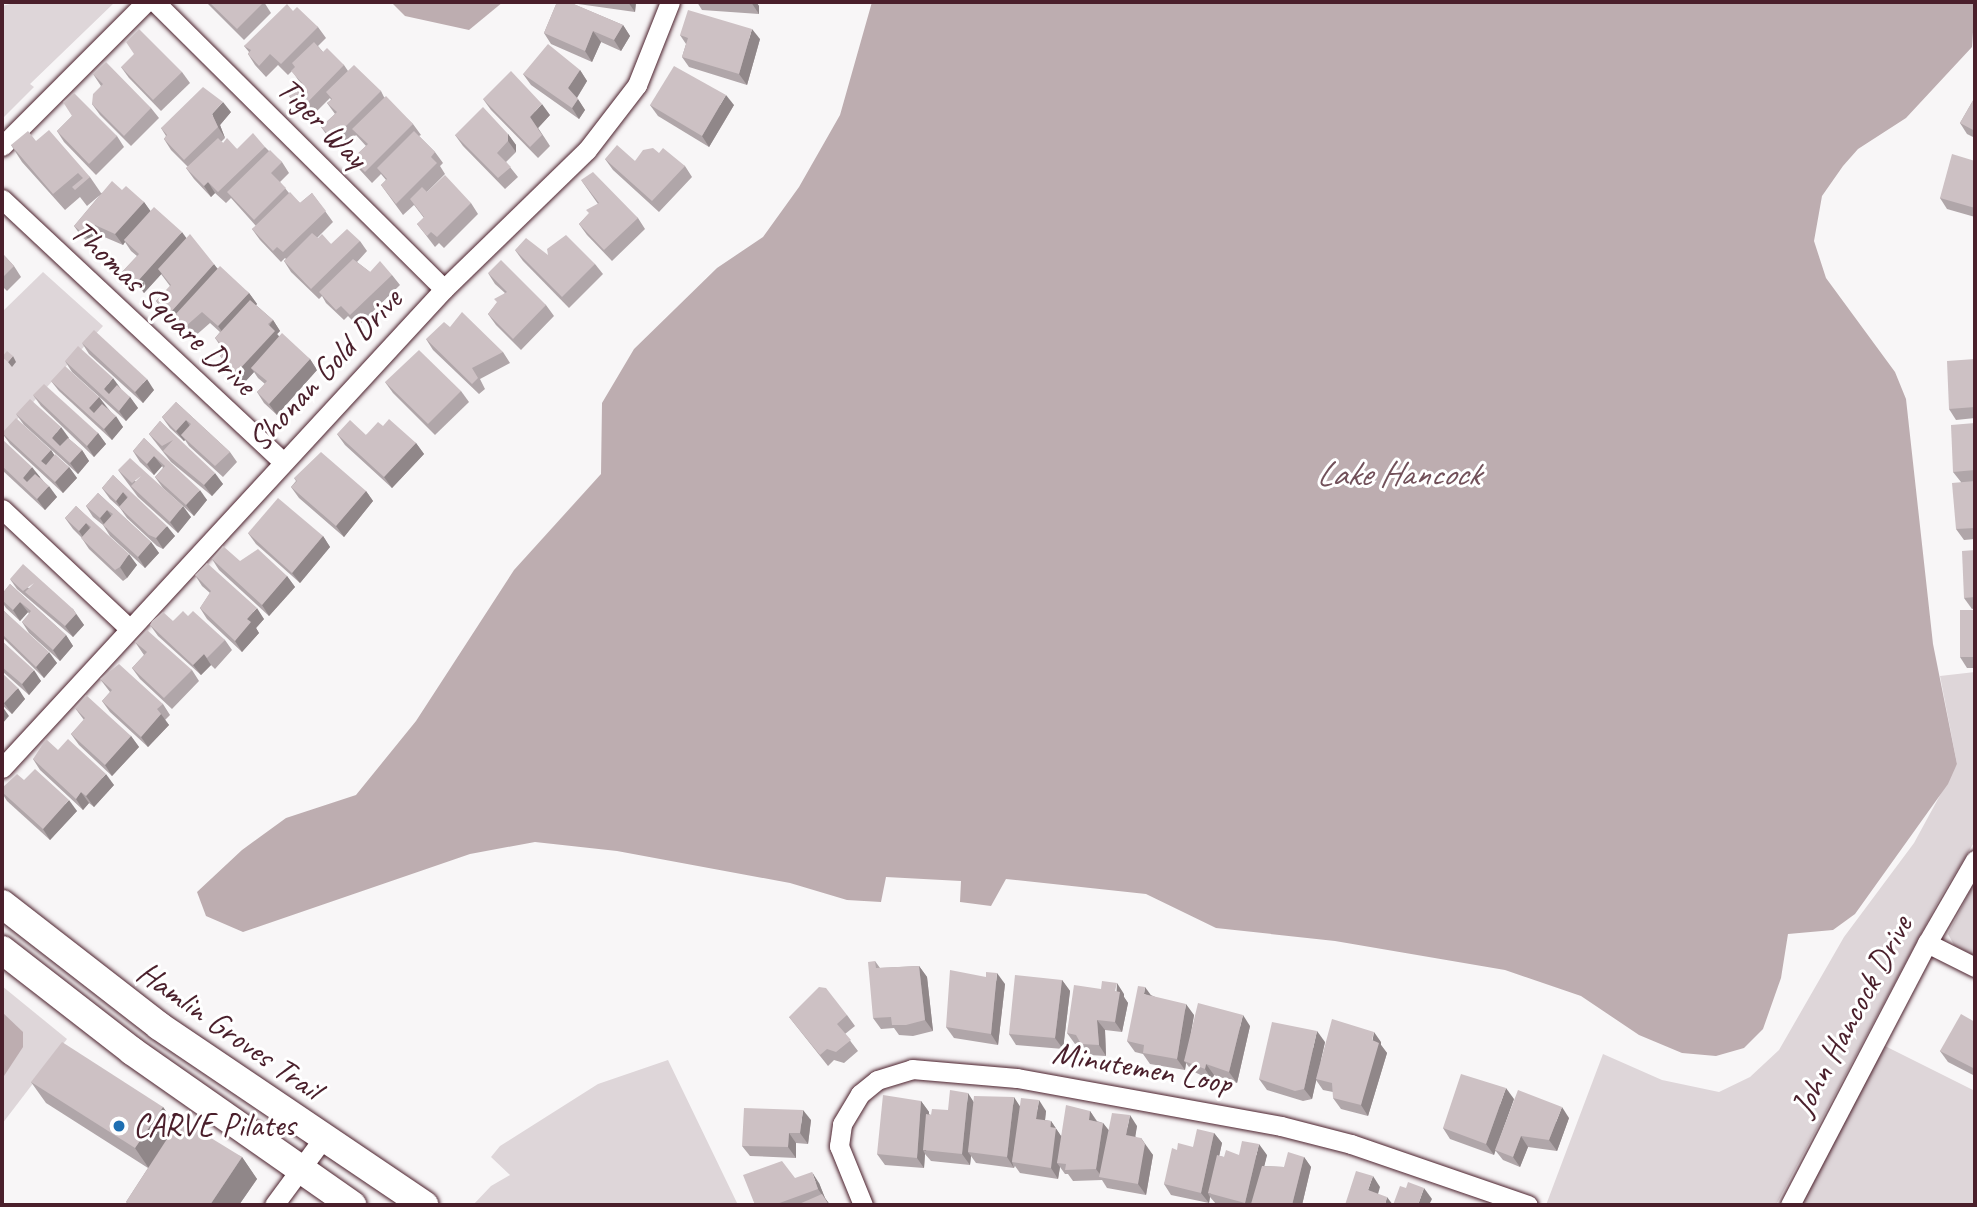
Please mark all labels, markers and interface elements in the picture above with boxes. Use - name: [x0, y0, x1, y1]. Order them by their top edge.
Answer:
- street label: Tiger Way: [268, 69, 376, 177]
- street label: Thomas Square Drive: [62, 212, 264, 404]
- street label: Shonan Gold Drive: [240, 280, 410, 460]
- water label: Lake Hancock: [1316, 453, 1480, 495]
- street label: John Hancock Drive: [1782, 909, 1922, 1123]
- street label: Hamlin Groves Trail: [129, 953, 329, 1109]
- street label: Minutemen Loop: [1050, 1033, 1234, 1103]
- place label: CARVE Pilates: [133, 1106, 295, 1146]
- marker: CARVE Pilates: [111, 1118, 127, 1134]

